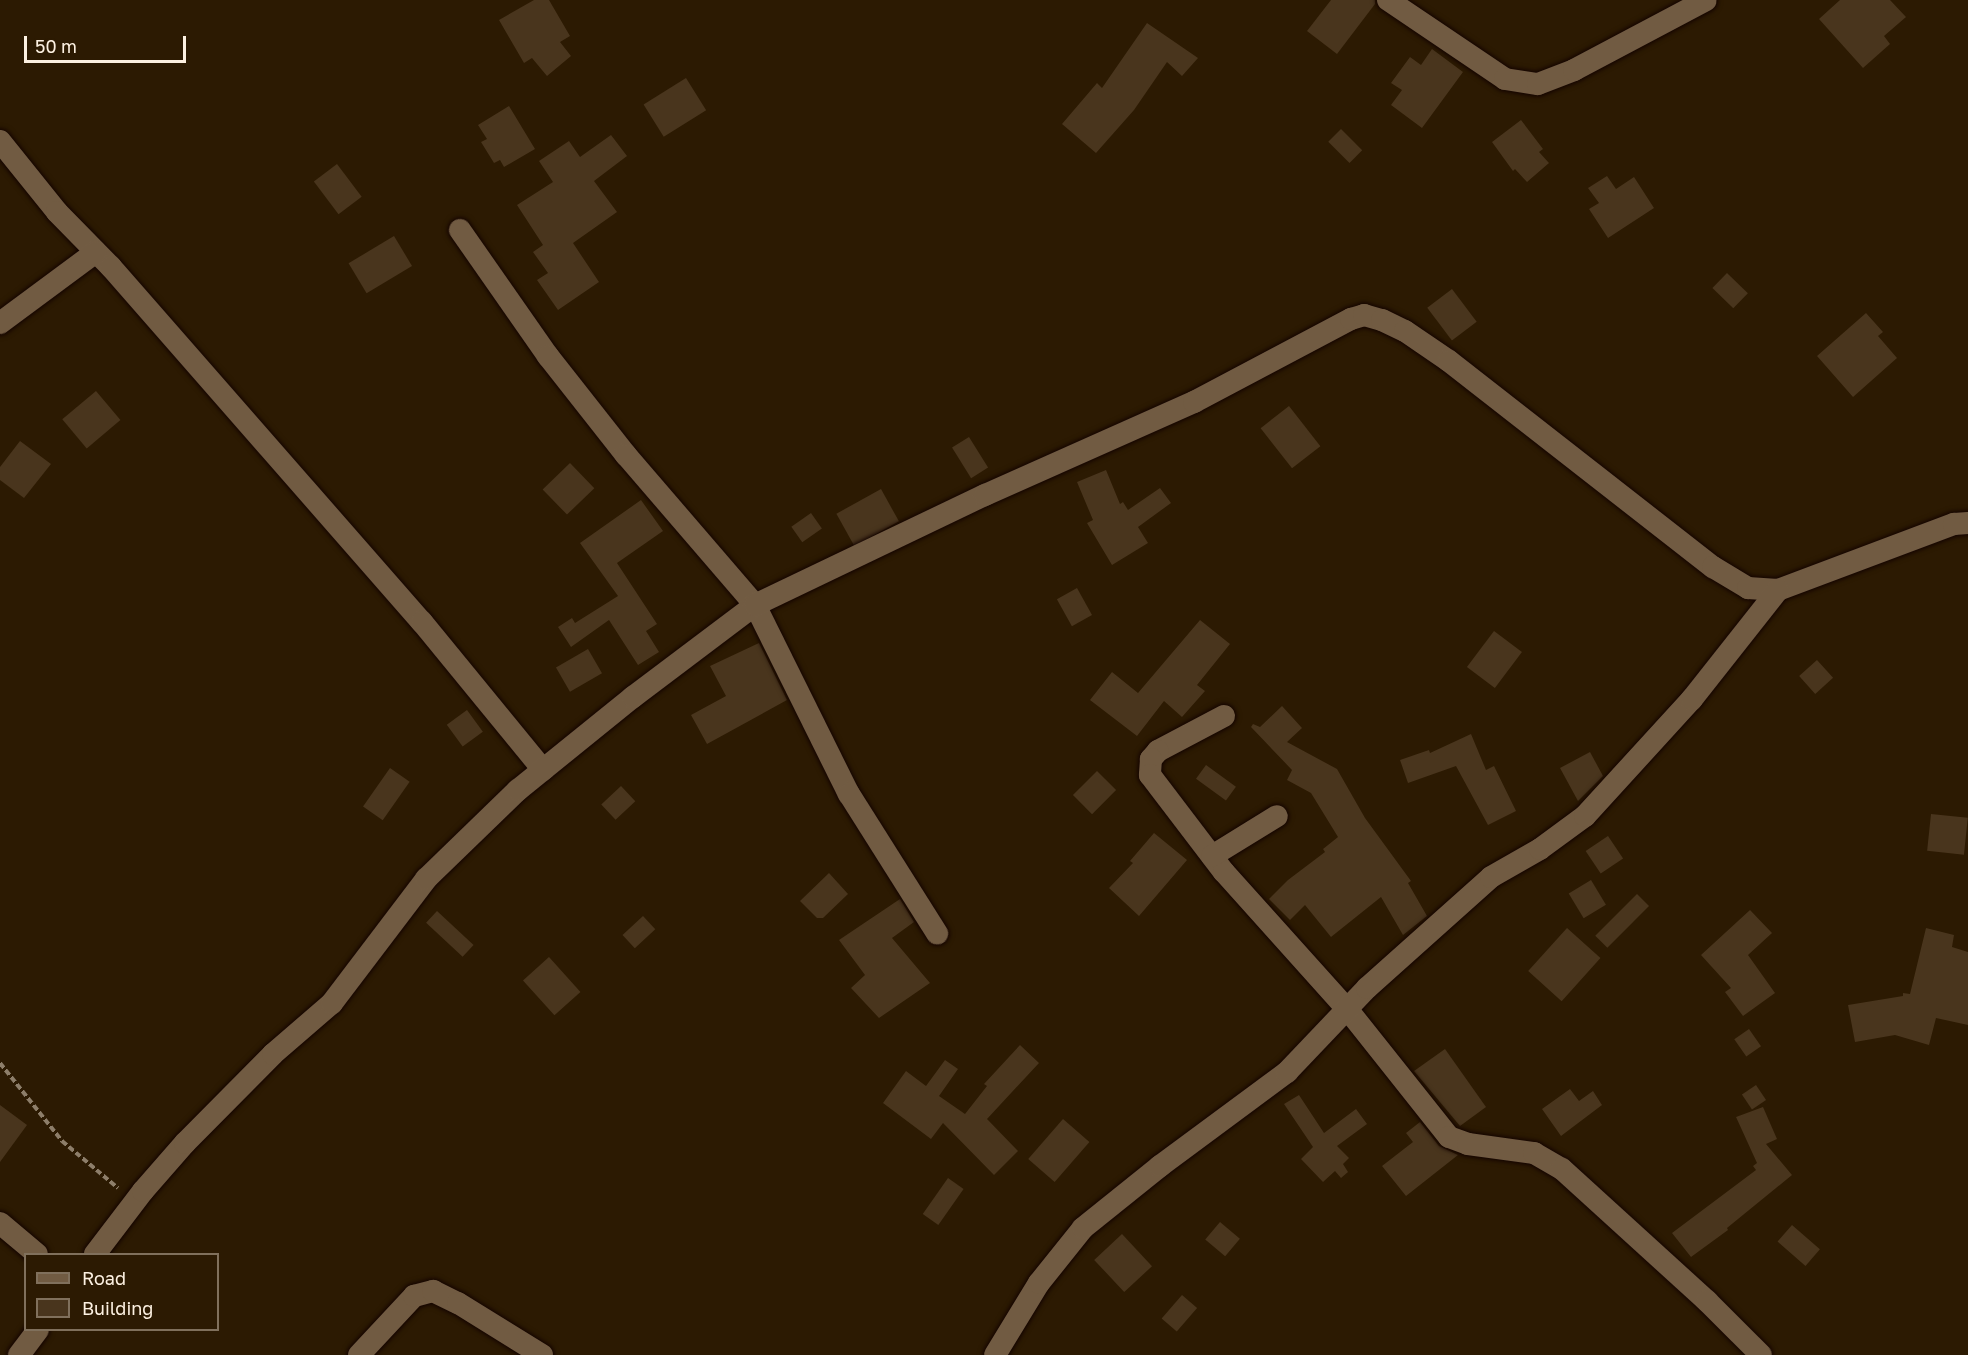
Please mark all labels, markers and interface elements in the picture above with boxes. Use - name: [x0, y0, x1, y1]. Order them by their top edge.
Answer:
- scale bar: [27, 24, 189, 62]
- text: 50 m: [35, 35, 77, 57]
- legend: [24, 1253, 219, 1331]
- text: Road: [82, 1267, 126, 1289]
- text: Building: [82, 1297, 153, 1319]

